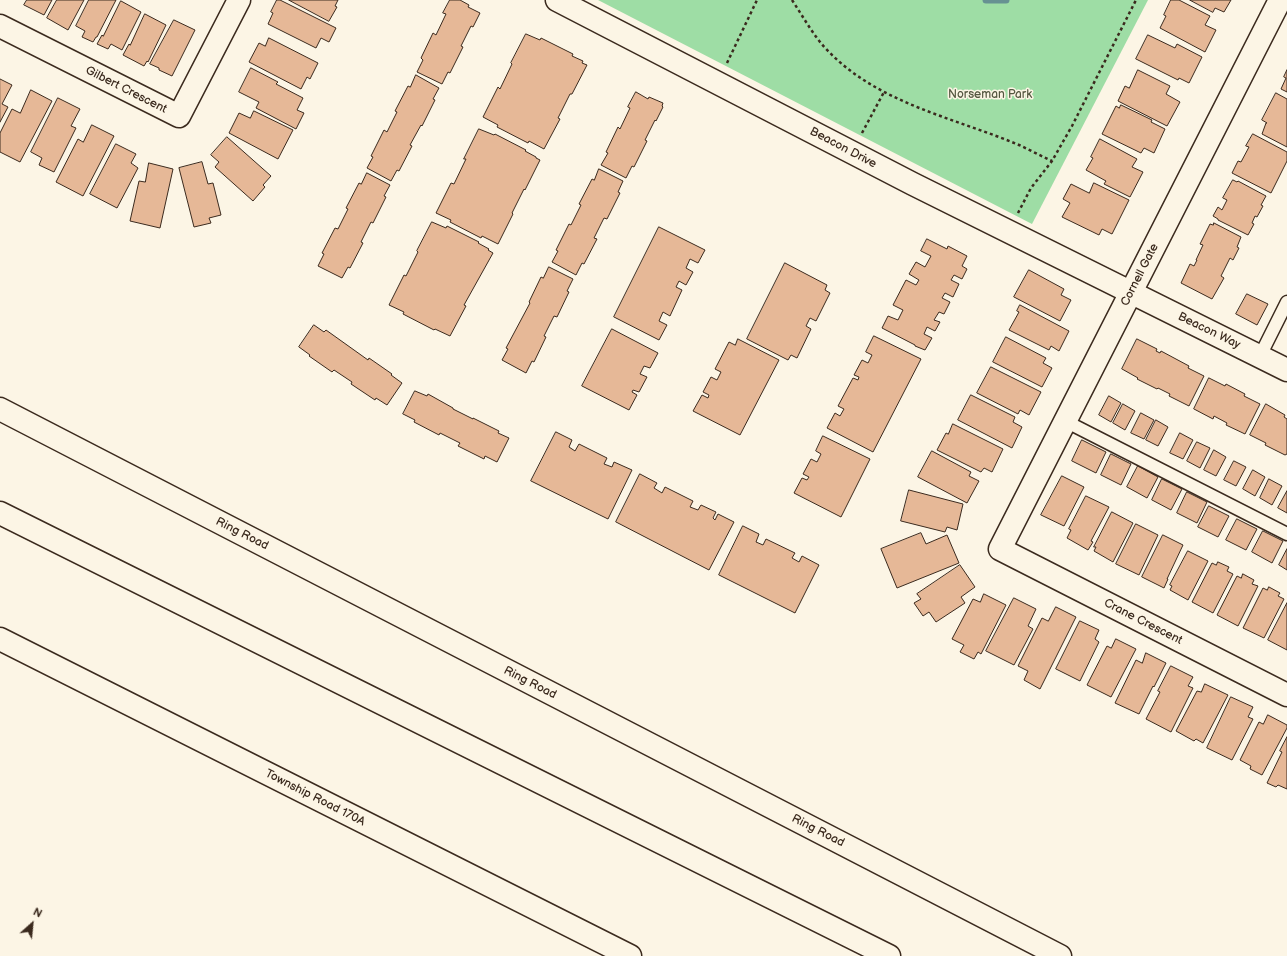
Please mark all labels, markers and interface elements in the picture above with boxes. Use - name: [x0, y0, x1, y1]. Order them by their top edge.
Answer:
- street label: Gilbert Crescent: [83, 63, 169, 117]
- park label: Norseman Park: [948, 88, 1032, 102]
- street label: Beacon Drive: [807, 124, 879, 172]
- street label: Cornell Gate: [1118, 241, 1162, 309]
- street label: Beacon Way: [1175, 310, 1243, 352]
- street label: Ring Road: [213, 515, 271, 553]
- street label: Crane Crescent: [1101, 596, 1185, 648]
- street label: Ring Road: [501, 664, 559, 702]
- street label: Township Road 170A: [263, 767, 367, 829]
- street label: Ring Road: [789, 812, 847, 850]
- north arrow: [12, 904, 52, 944]
- text: N: [31, 905, 44, 921]

